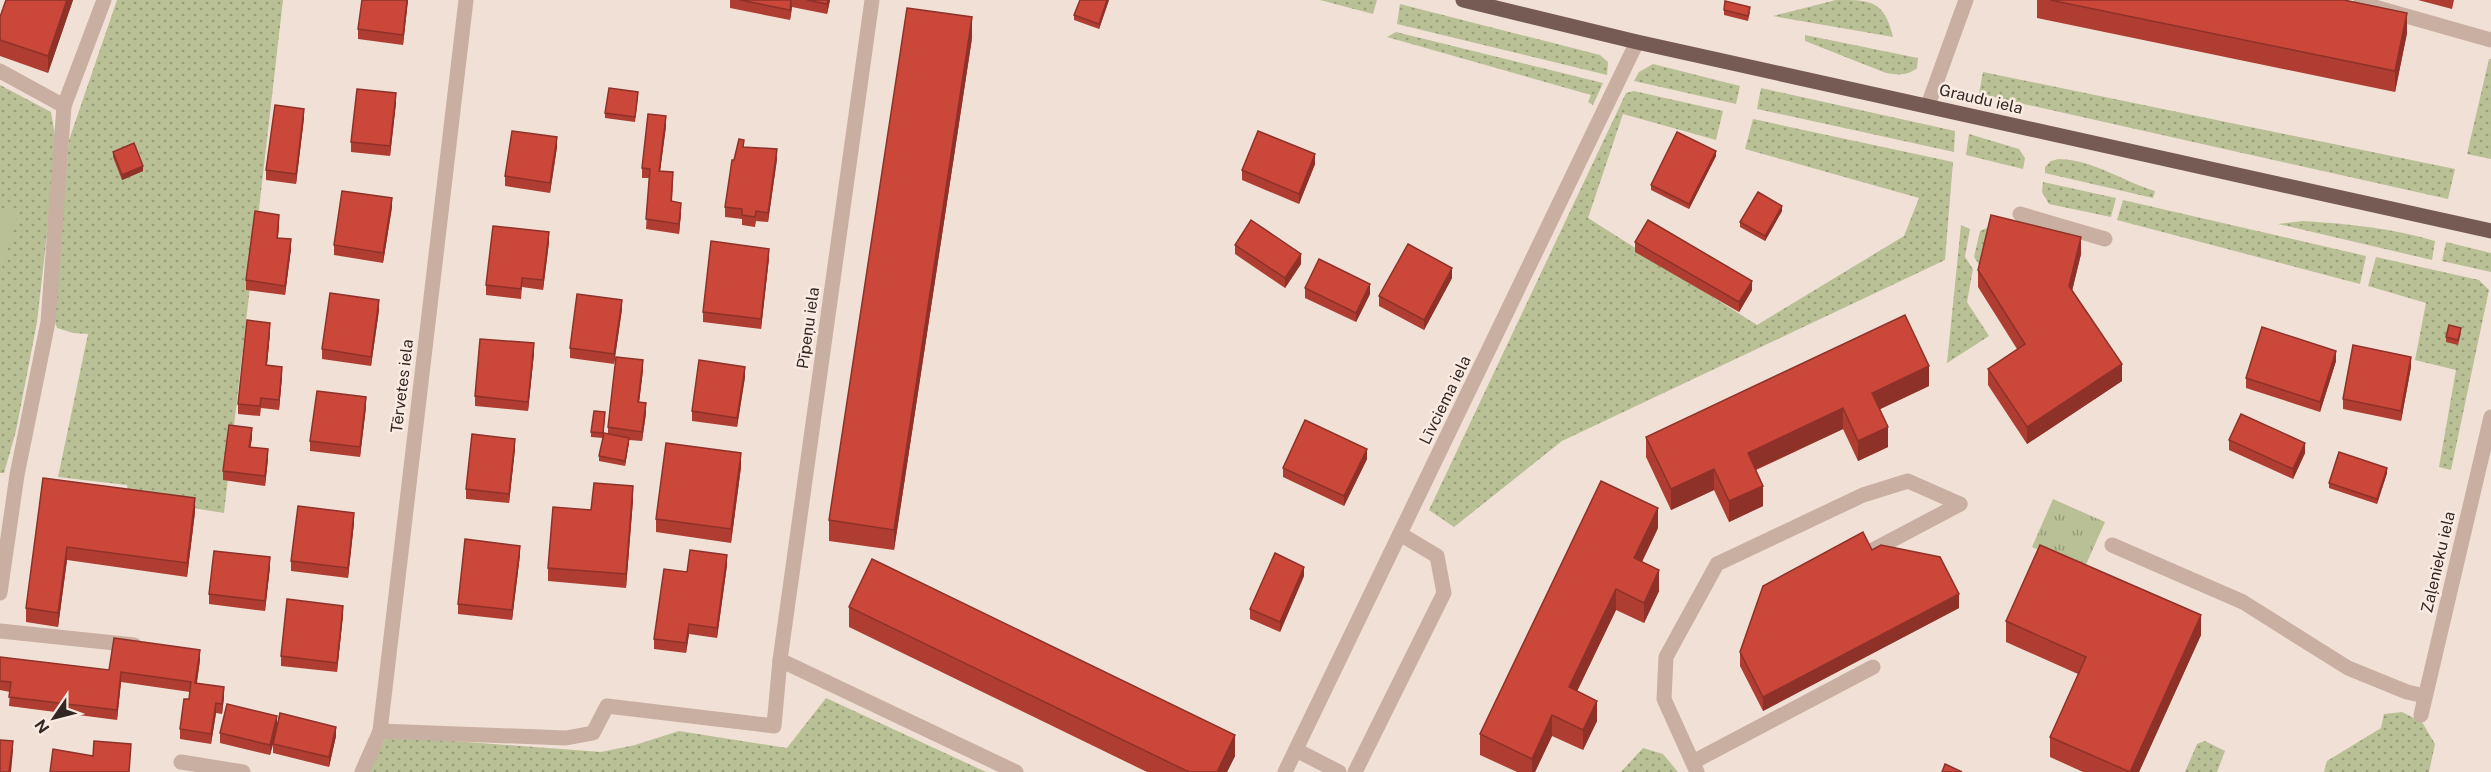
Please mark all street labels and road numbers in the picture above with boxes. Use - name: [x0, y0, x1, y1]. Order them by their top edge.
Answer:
- street label: Graudu iela: [1937, 80, 2025, 118]
- street label: Pīpeņu iela: [793, 286, 823, 370]
- street label: Tērvetes iela: [387, 338, 417, 434]
- street label: Līvciema iela: [1415, 352, 1475, 448]
- street label: Zaļenieku iela: [2417, 509, 2459, 615]

